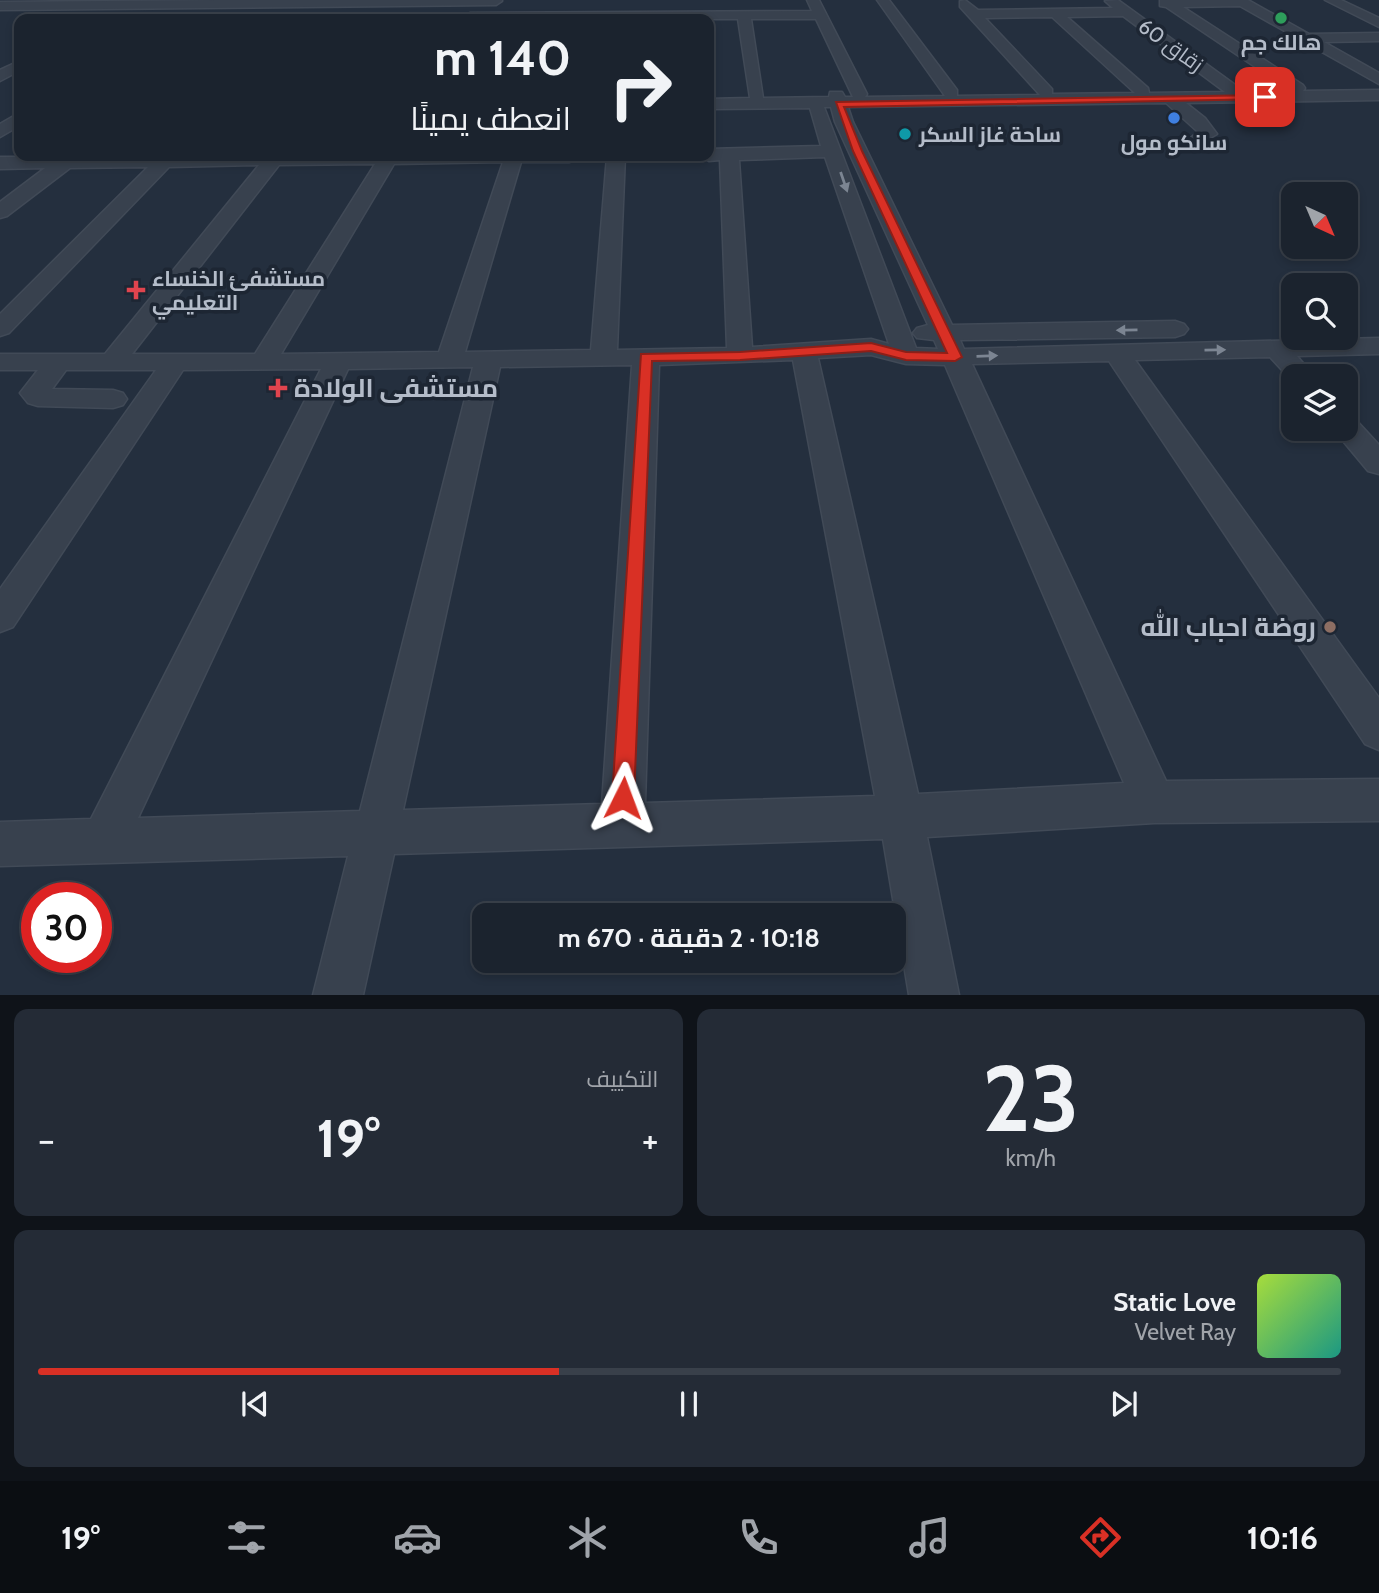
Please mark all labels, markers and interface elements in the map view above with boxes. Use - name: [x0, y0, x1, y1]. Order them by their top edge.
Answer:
- marker: هالك جم: [1273, 10, 1289, 26]
- street label: زقاق 60: [1133, 13, 1208, 78]
- text: 140 m: [434, 28, 571, 87]
- place label: هالك جم: [1241, 30, 1321, 57]
- icon: right: [595, 42, 686, 133]
- pin: [1235, 67, 1295, 127]
- icon: arrive: [1246, 78, 1284, 116]
- text: انعطف يمينًا: [410, 99, 571, 138]
- marker: سانكو مول: [1166, 110, 1182, 126]
- place label: ساحة غاز السكر: [918, 122, 1061, 147]
- marker: ساحة غاز السكر: [897, 126, 913, 142]
- place label: سانكو مول: [1121, 130, 1227, 156]
- one-way arrow: [839, 171, 850, 192]
- north arrow: [1281, 182, 1358, 259]
- map controls: [1281, 182, 1358, 441]
- place label: مستشفئ الخنساء التعليمي: [152, 266, 325, 320]
- button: search: [1281, 273, 1358, 350]
- marker: مستشفئ الخنساء التعليمي: [126, 280, 146, 300]
- one-way arrow: [1116, 324, 1138, 336]
- one-way arrow: [1204, 345, 1226, 356]
- one-way arrow: [977, 350, 999, 361]
- button: layers: [1281, 364, 1358, 441]
- place label: مستشفى الولادة: [294, 372, 498, 404]
- marker: مستشفى الولادة: [268, 378, 288, 398]
- place label: روضة احباب الله: [1140, 609, 1316, 643]
- marker: روضة احباب الله: [1322, 619, 1338, 635]
- position arrow: [586, 761, 660, 835]
- speed limit sign: 30: [21, 882, 112, 973]
- text: 10:18 · 2 دقيقة · 670 m: [558, 922, 820, 954]
- text: 23: [982, 1043, 1079, 1154]
- text: التكييف: [586, 1065, 659, 1093]
- text: 19°: [317, 1107, 380, 1170]
- text: −: [38, 1116, 55, 1163]
- text: +: [642, 1116, 658, 1163]
- text: km/h: [1006, 1144, 1056, 1172]
- text: Static Love: [1113, 1286, 1236, 1318]
- text: Velvet Ray: [1135, 1318, 1236, 1346]
- icon: previous: [236, 1385, 274, 1423]
- icon: pause: [670, 1385, 708, 1423]
- icon: next: [1105, 1385, 1143, 1423]
- icon: filters: [222, 1513, 271, 1562]
- icon: car: [393, 1513, 442, 1562]
- icon: climate: [563, 1513, 612, 1562]
- icon: phone: [734, 1513, 783, 1562]
- icon: music: [905, 1513, 954, 1562]
- icon: directions: [1076, 1513, 1125, 1562]
- text: 19°: [61, 1518, 100, 1557]
- text: 10:16: [1247, 1518, 1318, 1557]

